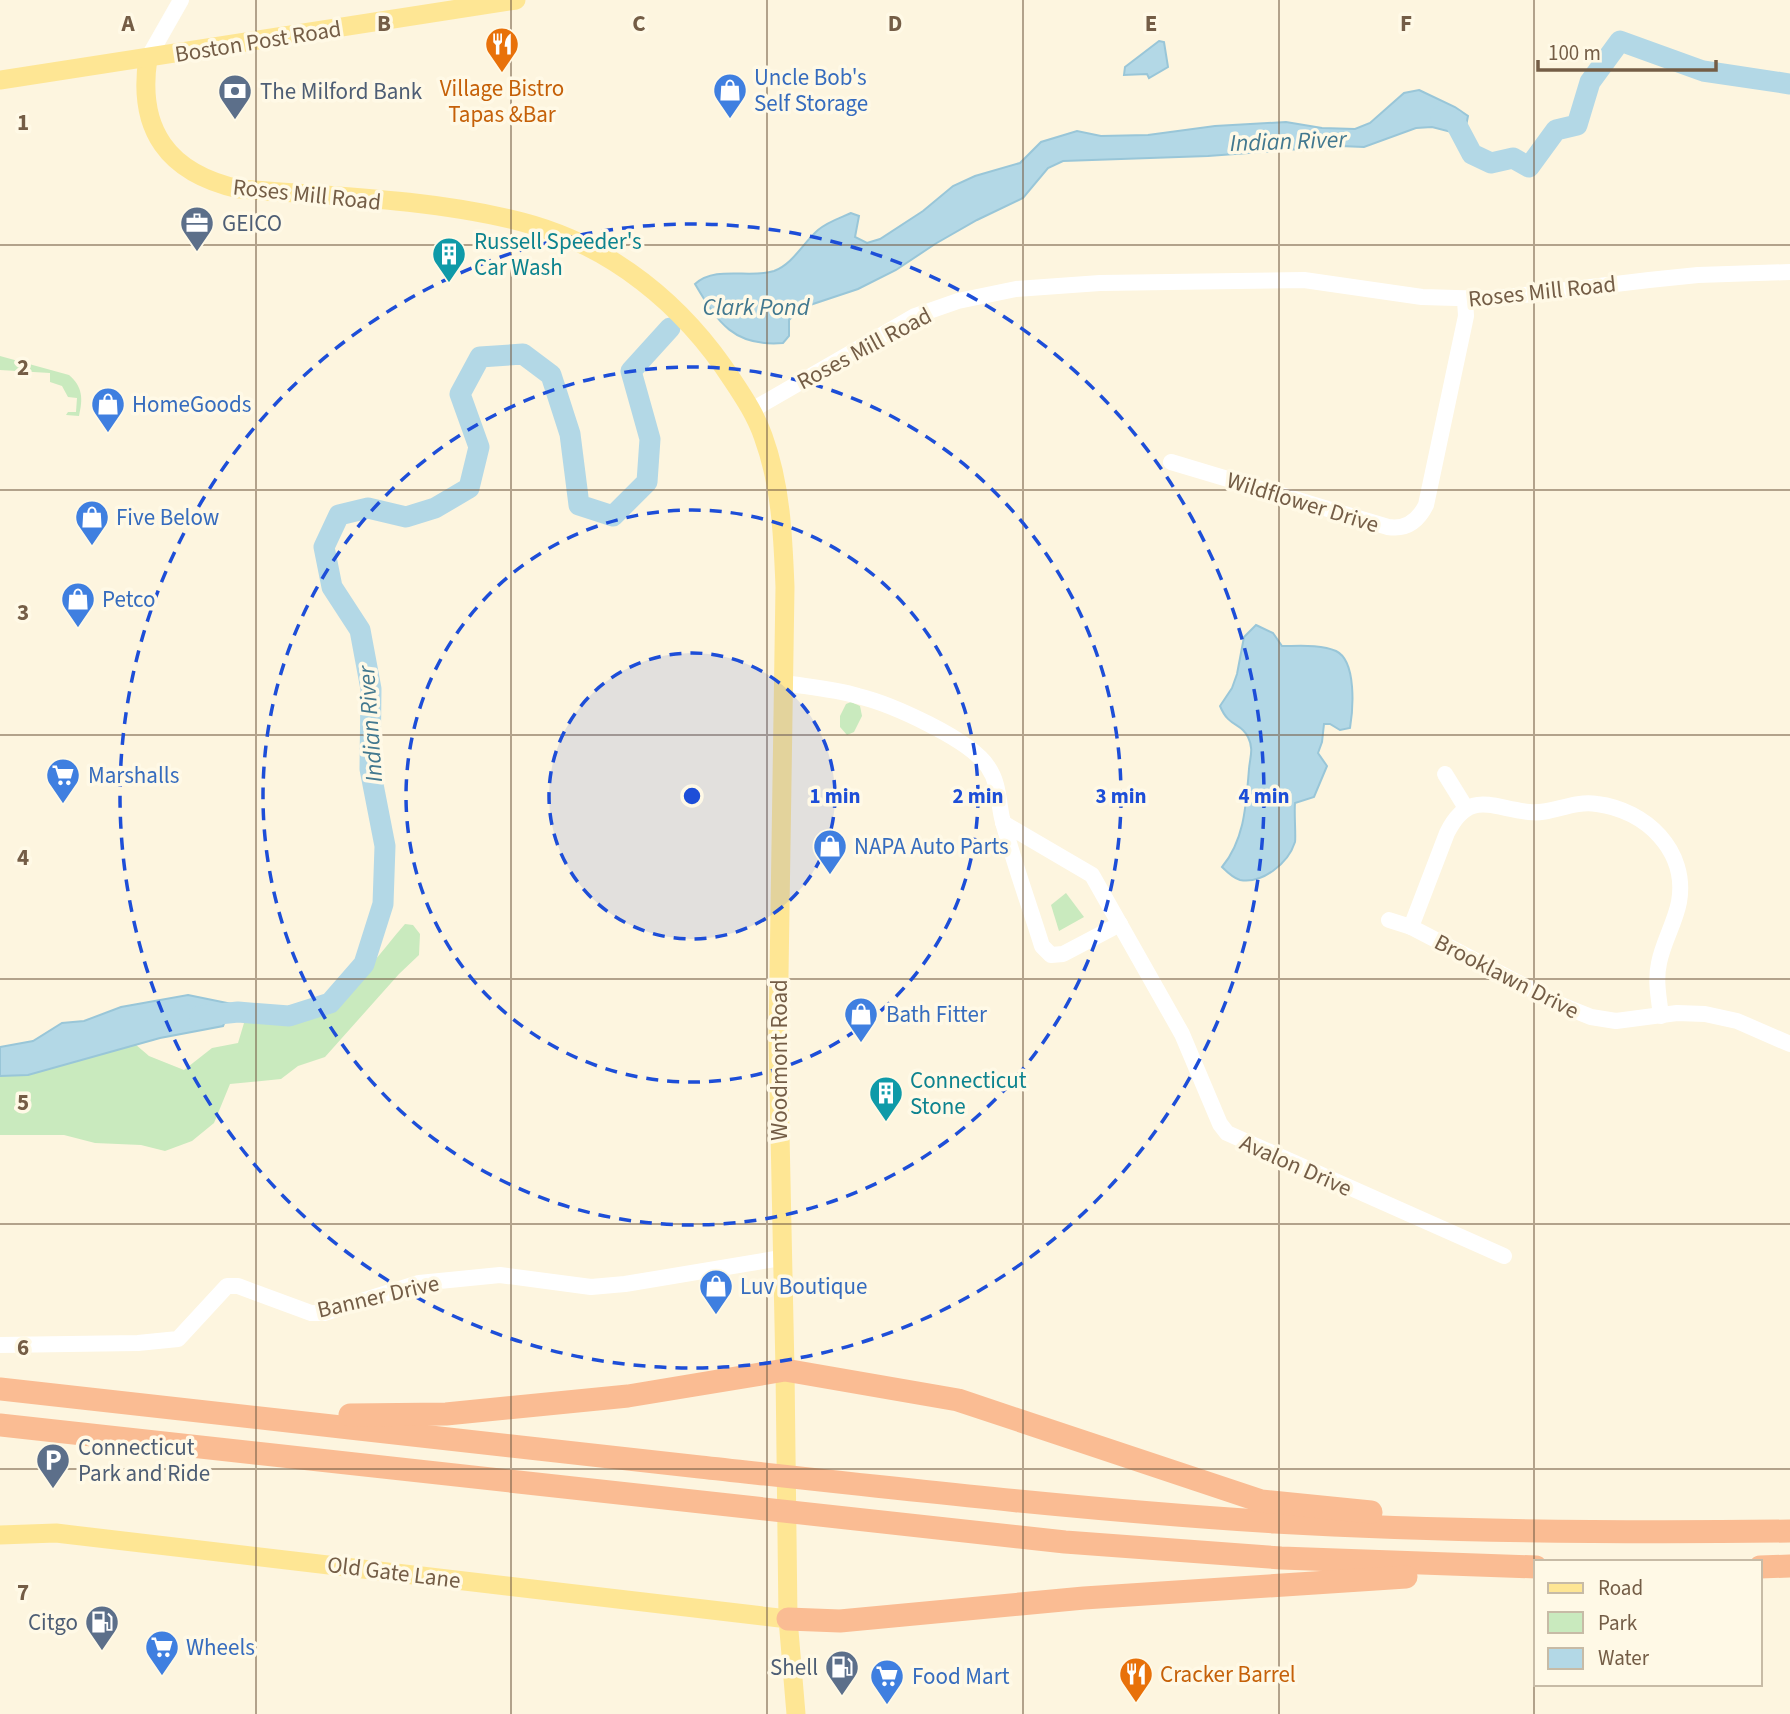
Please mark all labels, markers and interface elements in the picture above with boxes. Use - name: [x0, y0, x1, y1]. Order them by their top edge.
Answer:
- text: A: [120, 7, 135, 40]
- text: B: [377, 7, 391, 40]
- text: C: [632, 7, 646, 40]
- text: D: [888, 7, 902, 40]
- text: E: [1145, 7, 1157, 40]
- text: F: [1400, 7, 1412, 40]
- street label: Boston Post Road: [173, 12, 344, 71]
- restaurant icon: Village Bistro Tapas &Bar: [483, 25, 521, 74]
- scale bar: [1538, 28, 1716, 72]
- text: 100 m: [1548, 38, 1601, 68]
- place label: Uncle Bob's Self Storage: [754, 61, 868, 120]
- shop icon: Uncle Bob's Self Storage: [711, 71, 749, 120]
- bank icon: The Milford Bank: [216, 72, 254, 121]
- place label: Village Bistro Tapas &Bar: [440, 72, 564, 131]
- place label: The Milford Bank: [260, 75, 423, 108]
- text: 1: [17, 106, 29, 139]
- water label: Indian River: [1229, 122, 1349, 161]
- street label: Roses Mill Road: [231, 170, 383, 219]
- office icon: GEICO: [178, 204, 216, 253]
- place label: GEICO: [222, 207, 282, 240]
- place label: Russell Speeder's Car Wash: [474, 225, 642, 284]
- building icon: Russell Speeder's Car Wash: [430, 235, 468, 284]
- street label: Roses Mill Road: [1466, 267, 1618, 316]
- water label: Clark Pond: [702, 290, 811, 325]
- street label: Roses Mill Road: [791, 299, 938, 398]
- text: 2: [17, 351, 29, 384]
- shop icon: HomeGoods: [89, 385, 127, 434]
- place label: HomeGoods: [132, 388, 251, 421]
- street label: Wildflower Drive: [1223, 464, 1383, 541]
- shop icon: Five Below: [73, 498, 111, 547]
- place label: Five Below: [116, 501, 219, 534]
- shop icon: Petco: [59, 580, 97, 629]
- place label: Petco: [102, 583, 156, 616]
- text: 3: [17, 596, 29, 629]
- water label: Indian River: [349, 663, 392, 783]
- supermarket icon: Marshalls: [44, 756, 82, 805]
- place label: Marshalls: [88, 759, 179, 792]
- text: 1 min: [809, 781, 861, 811]
- text: 2 min: [952, 781, 1004, 811]
- text: 3 min: [1095, 781, 1147, 811]
- text: 4 min: [1238, 781, 1290, 811]
- centre of rings: [680, 784, 704, 808]
- shop icon: NAPA Auto Parts: [811, 827, 849, 876]
- place label: NAPA Auto Parts: [854, 830, 1009, 863]
- text: 4: [17, 841, 29, 874]
- street label: Brooklawn Drive: [1429, 926, 1585, 1027]
- street label: Woodmont Road: [763, 979, 796, 1141]
- shop icon: Bath Fitter: [842, 995, 880, 1044]
- place label: Bath Fitter: [886, 998, 988, 1031]
- place label: Connecticut Stone: [910, 1064, 1027, 1123]
- building icon: Connecticut Stone: [867, 1074, 905, 1123]
- text: 5: [17, 1086, 29, 1119]
- street label: Avalon Drive: [1234, 1126, 1357, 1205]
- street label: Banner Drive: [314, 1266, 442, 1327]
- shop icon: Luv Boutique: [697, 1267, 735, 1316]
- place label: Luv Boutique: [740, 1270, 867, 1303]
- text: 6: [17, 1331, 29, 1364]
- place label: Connecticut Park and Ride: [78, 1431, 210, 1490]
- parking icon: Connecticut Park and Ride: [34, 1441, 72, 1490]
- street label: Old Gate Lane: [325, 1548, 463, 1597]
- legend: [1534, 1560, 1762, 1686]
- text: Road: [1598, 1573, 1643, 1603]
- text: 7: [17, 1576, 29, 1609]
- fuel station icon: Citgo: [83, 1603, 121, 1652]
- place label: Citgo: [28, 1606, 78, 1639]
- text: Park: [1598, 1608, 1638, 1638]
- supermarket icon: Wheels: [143, 1628, 181, 1677]
- place label: Wheels: [186, 1631, 255, 1664]
- text: Water: [1598, 1643, 1650, 1673]
- fuel station icon: Shell: [823, 1648, 861, 1697]
- place label: Shell: [770, 1651, 818, 1684]
- restaurant icon: Cracker Barrel: [1117, 1655, 1155, 1704]
- supermarket icon: Food Mart: [868, 1657, 906, 1706]
- place label: Cracker Barrel: [1160, 1658, 1296, 1691]
- place label: Food Mart: [912, 1660, 1010, 1693]

